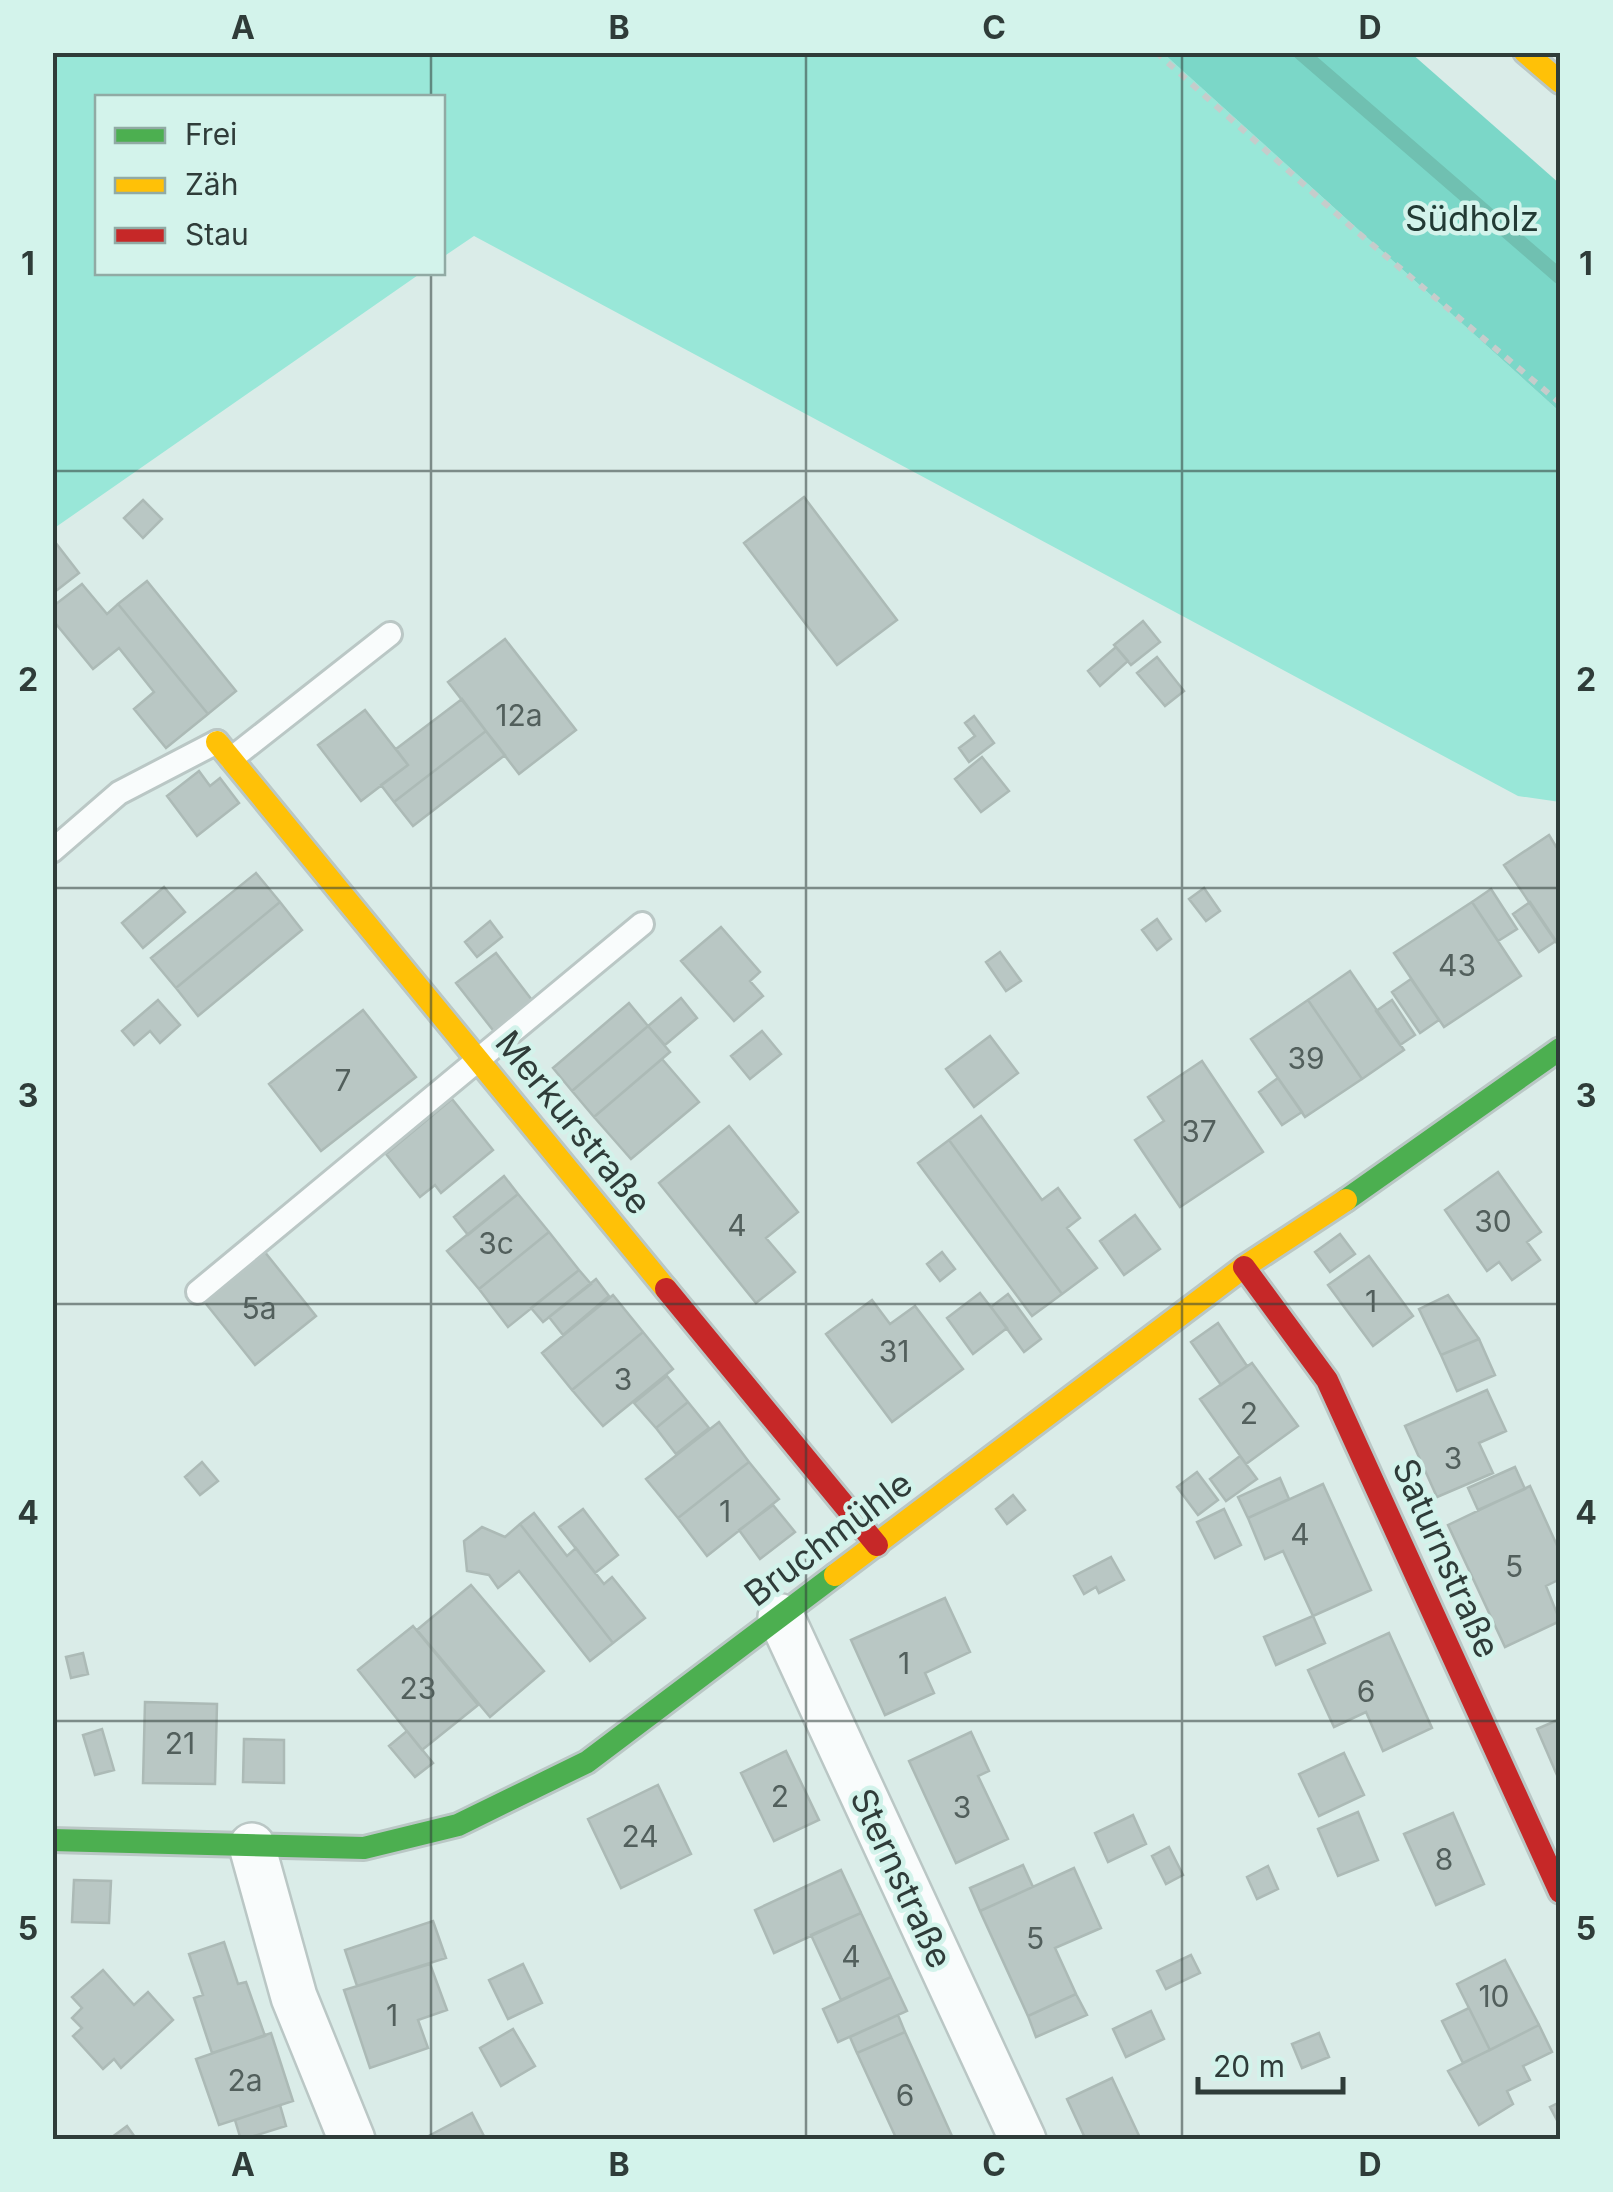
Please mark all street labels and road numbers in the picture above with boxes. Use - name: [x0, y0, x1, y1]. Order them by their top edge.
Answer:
- street label: Merkurstraße: [487, 1022, 661, 1222]
- street label: Saturnstraße: [1384, 1452, 1510, 1664]
- street label: Bruchmühle: [736, 1462, 920, 1614]
- street label: Sternstraße: [842, 1782, 962, 1974]

